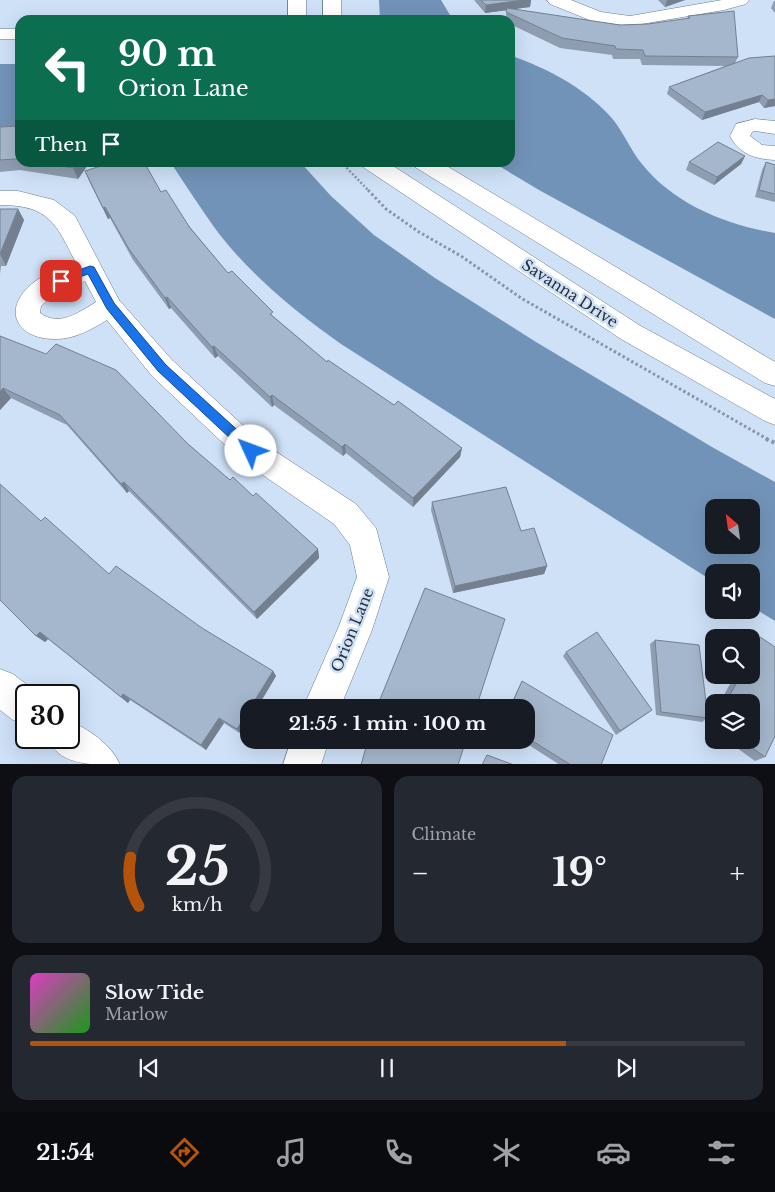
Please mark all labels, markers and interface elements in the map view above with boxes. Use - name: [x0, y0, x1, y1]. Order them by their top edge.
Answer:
- text: 90 m: [118, 32, 216, 75]
- icon: left: [35, 35, 100, 100]
- text: Orion Lane: [118, 75, 249, 102]
- icon: arrive: [97, 130, 125, 158]
- text: Then: [35, 133, 87, 156]
- street label: Savanna Drive: [518, 255, 622, 331]
- pin: [40, 260, 82, 302]
- icon: arrive: [47, 267, 75, 295]
- position arrow: [224, 424, 276, 476]
- north arrow: [705, 499, 760, 554]
- map controls: [705, 499, 760, 749]
- button: sound: [705, 564, 760, 619]
- street label: Orion Lane: [327, 585, 377, 675]
- button: search: [705, 629, 760, 684]
- speed limit sign: 30: [15, 684, 80, 749]
- button: layers: [705, 694, 760, 749]
- text: 21:55 · 1 min · 100 m: [289, 712, 486, 735]
- text: Climate: [412, 824, 476, 844]
- text: 25: [164, 835, 229, 899]
- text: 19°: [552, 849, 607, 896]
- text: −: [412, 856, 429, 891]
- text: +: [730, 856, 745, 891]
- text: km/h: [171, 894, 222, 916]
- text: Slow Tide: [105, 981, 204, 1004]
- text: Marlow: [105, 1004, 168, 1024]
- icon: previous: [135, 1054, 163, 1082]
- icon: pause: [373, 1054, 401, 1082]
- icon: next: [612, 1054, 640, 1082]
- icon: directions: [167, 1135, 202, 1170]
- icon: music: [274, 1135, 309, 1170]
- icon: phone: [381, 1135, 416, 1170]
- icon: climate: [489, 1135, 524, 1170]
- icon: car: [596, 1135, 631, 1170]
- icon: filters: [704, 1135, 739, 1170]
- text: 21:54: [36, 1139, 94, 1166]

